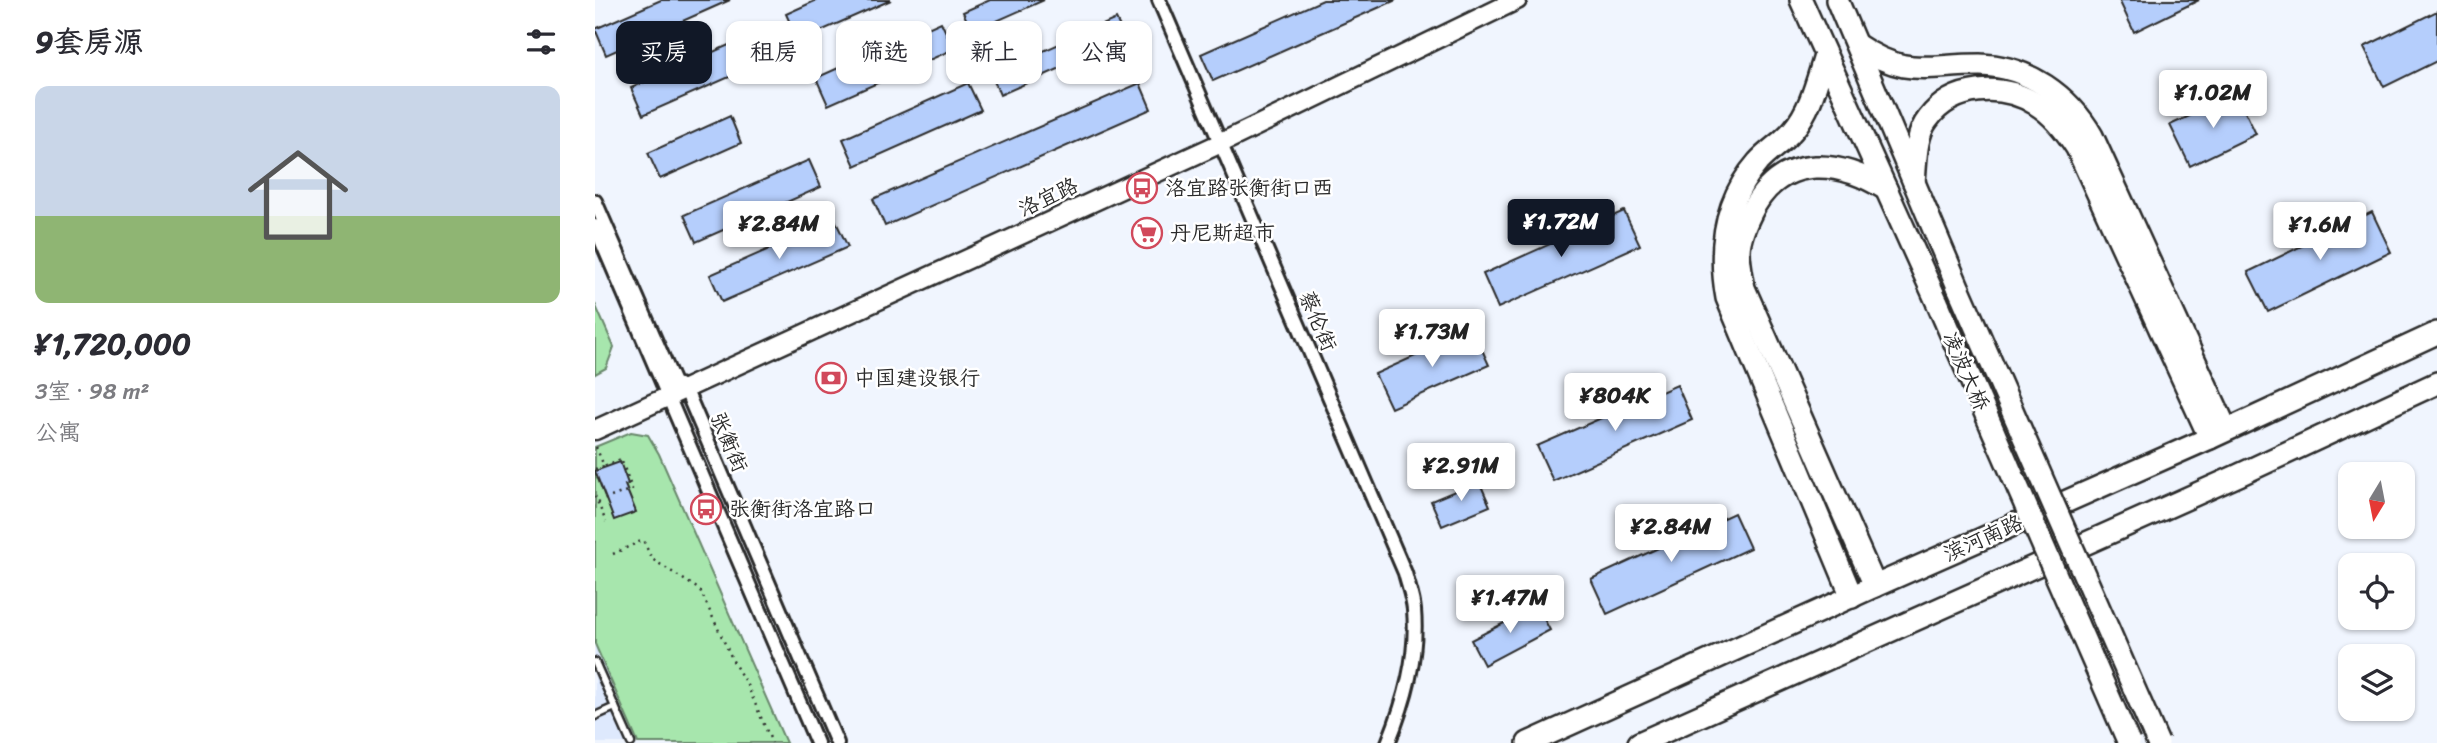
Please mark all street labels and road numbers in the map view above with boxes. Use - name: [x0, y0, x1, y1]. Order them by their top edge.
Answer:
- street label: 洛宜路: [1011, 166, 1085, 228]
- street label: 蔡伦街: [1288, 285, 1348, 357]
- street label: 凌波大桥: [1932, 325, 2000, 417]
- street label: 张衡街: [699, 406, 759, 478]
- street label: 滨河南路: [1937, 504, 2029, 572]

